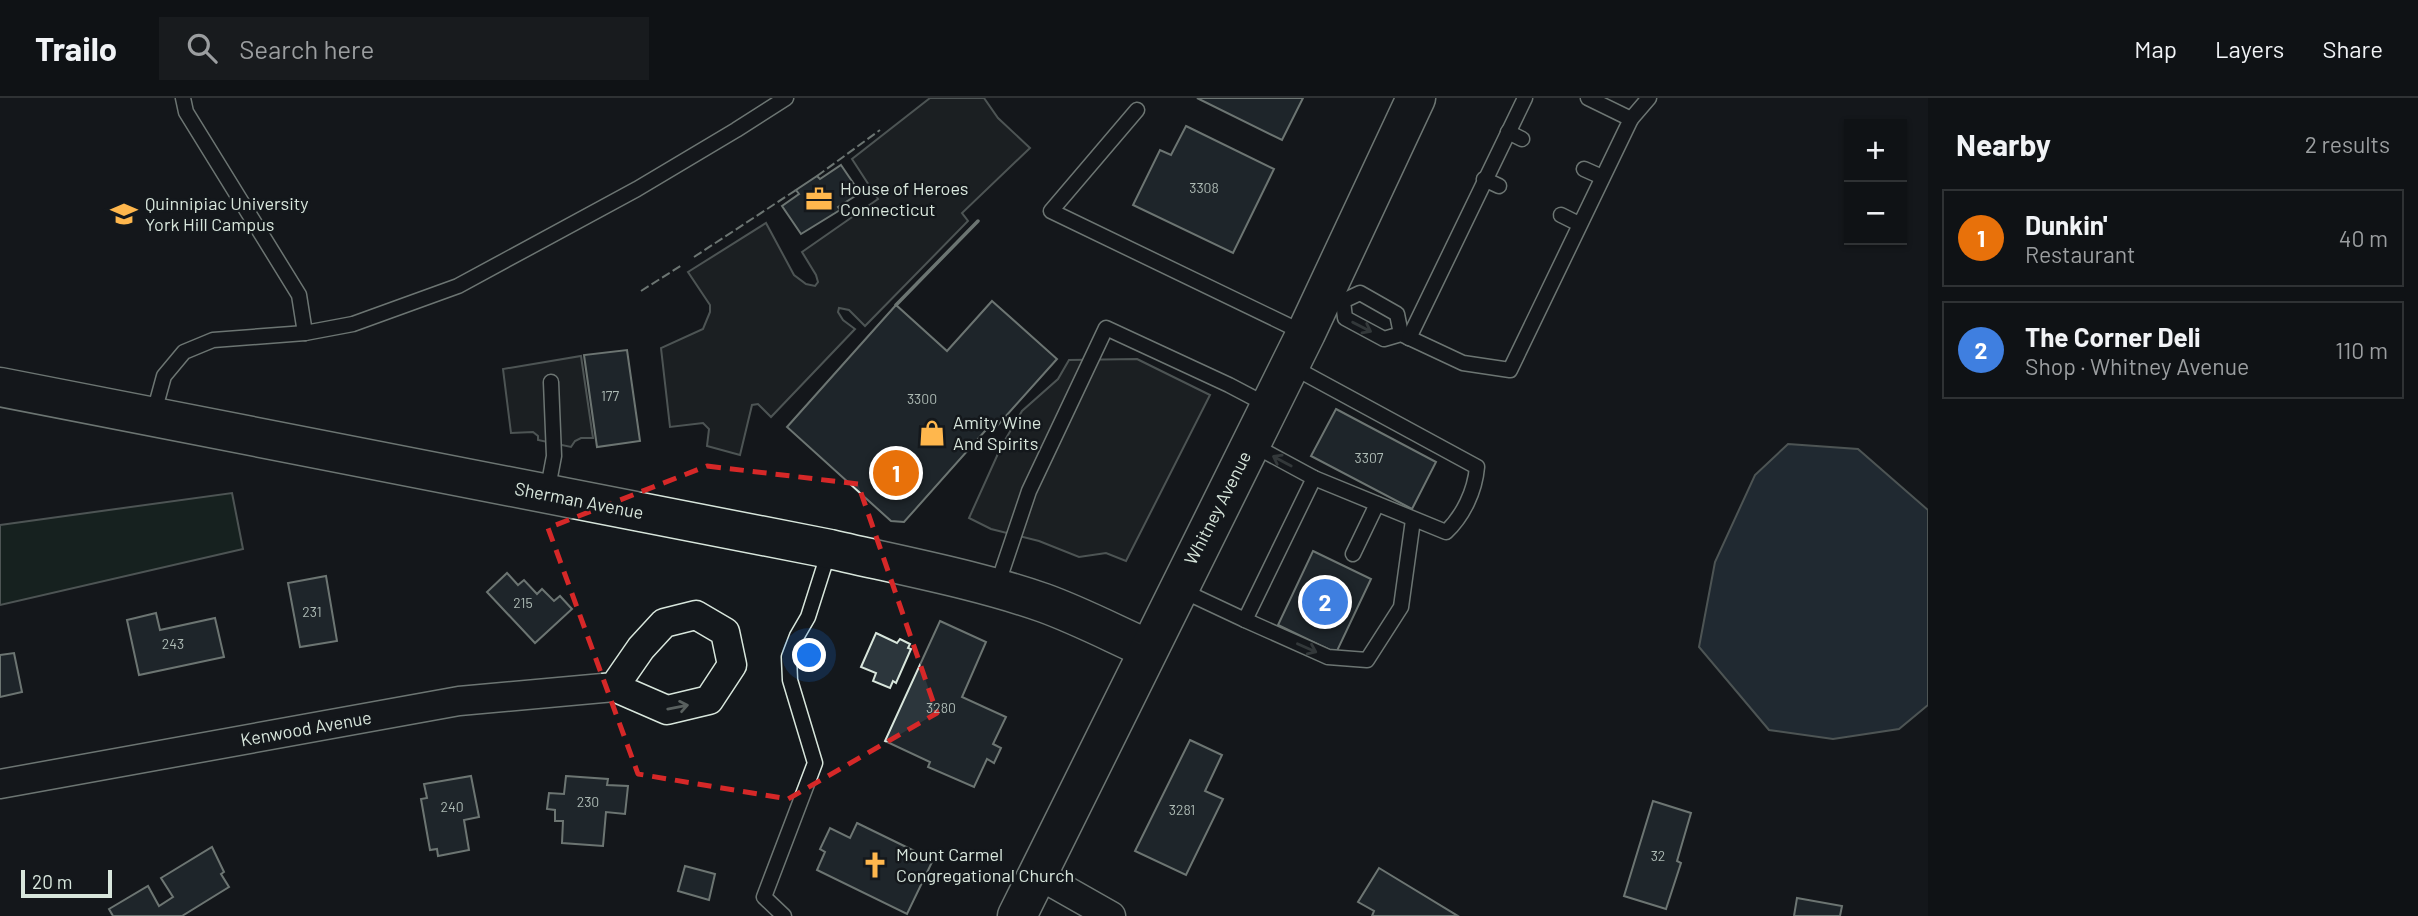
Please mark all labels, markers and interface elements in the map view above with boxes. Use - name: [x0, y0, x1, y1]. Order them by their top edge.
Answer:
- search box: [159, 17, 649, 80]
- text: Trailo: [35, 28, 117, 68]
- icon: search: [183, 29, 221, 67]
- text: Search here: [239, 33, 374, 64]
- text: Map: [2134, 34, 2177, 63]
- text: Layers: [2215, 34, 2284, 63]
- text: Share: [2322, 34, 2383, 63]
- map controls: [1844, 119, 1907, 245]
- button: +: [1844, 119, 1907, 182]
- text: Nearby: [1956, 126, 2051, 162]
- text: 2 results: [2305, 130, 2390, 158]
- place label: House of Heroes Connecticut: [840, 177, 969, 220]
- house number: 3308: [1189, 179, 1219, 196]
- button: −: [1844, 182, 1907, 245]
- office icon: House of Heroes Connecticut: [804, 184, 834, 214]
- place label: Quinnipiac University York Hill Campus: [145, 192, 309, 235]
- school or university icon: Quinnipiac University York Hill Campus: [109, 199, 139, 229]
- text: Dunkin': [2025, 209, 2107, 240]
- text: 1: [1977, 224, 1985, 252]
- text: 40 m: [2339, 224, 2388, 252]
- text: Restaurant: [2025, 240, 2135, 268]
- one-way arrow: [1351, 320, 1371, 334]
- text: The Corner Deli: [2025, 321, 2201, 352]
- text: 2: [1975, 336, 1987, 364]
- text: 110 m: [2335, 336, 2388, 364]
- text: Shop · Whitney Avenue: [2025, 352, 2249, 380]
- house number: 177: [601, 387, 619, 404]
- house number: 3300: [907, 390, 937, 407]
- place label: Amity Wine And Spirits: [953, 411, 1041, 454]
- shop icon: Amity Wine And Spirits: [917, 418, 947, 448]
- pin: 1: [873, 447, 919, 499]
- street label: Whitney Avenue: [1179, 447, 1255, 568]
- house number: 3307: [1355, 449, 1384, 466]
- one-way arrow: [1272, 454, 1293, 467]
- street label: Sherman Avenue: [513, 477, 646, 523]
- pin: 2: [1302, 576, 1348, 628]
- house number: 215: [513, 594, 533, 611]
- house number: 231: [302, 603, 322, 620]
- house number: 243: [162, 635, 184, 652]
- your location: [792, 638, 826, 672]
- one-way arrow: [1296, 642, 1317, 655]
- one-way arrow: [666, 699, 688, 712]
- house number: 3280: [926, 699, 956, 716]
- street label: Kenwood Avenue: [239, 706, 373, 750]
- house number: 230: [577, 793, 599, 810]
- house number: 240: [440, 798, 464, 815]
- house number: 3281: [1169, 801, 1195, 818]
- place label: Mount Carmel Congregational Church: [896, 843, 1074, 886]
- house number: 32: [1651, 847, 1665, 864]
- church icon: Mount Carmel Congregational Church: [860, 850, 890, 880]
- scale bar: [21, 867, 112, 899]
- text: 20 m: [32, 870, 72, 893]

